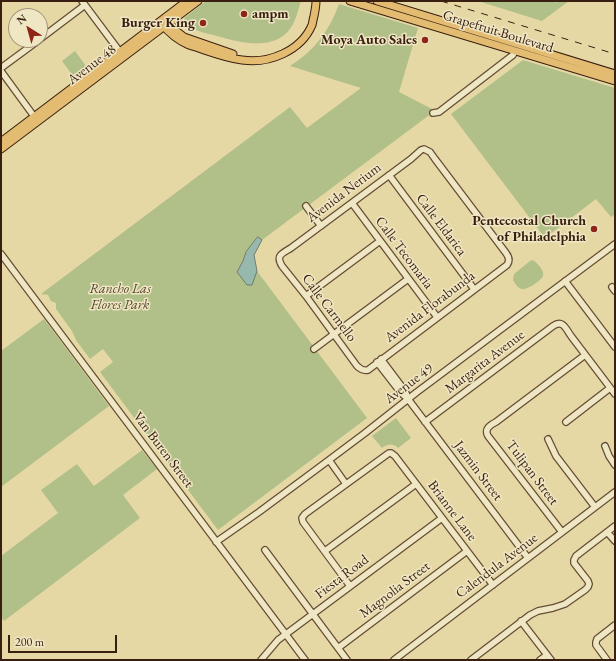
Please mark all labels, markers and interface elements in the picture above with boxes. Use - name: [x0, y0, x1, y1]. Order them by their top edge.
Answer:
- place label: ampm: [252, 6, 288, 22]
- street label: Grapefruit Boulevard: [441, 7, 555, 57]
- north arrow: [8, 8, 48, 48]
- marker: ampm: [239, 9, 249, 19]
- text: N: [14, 11, 29, 27]
- place label: Burger King: [121, 15, 195, 31]
- marker: Burger King: [198, 18, 208, 28]
- place label: Moya Auto Sales: [321, 32, 417, 48]
- marker: Moya Auto Sales: [420, 35, 430, 45]
- street label: Avenue 48: [64, 41, 120, 89]
- street label: Avenida Nerium: [303, 159, 385, 227]
- street label: Calle Eldarica: [412, 191, 470, 259]
- place label: Pentecostal Church of Philadelphia: [472, 213, 586, 246]
- street label: Calle Tecomaria: [371, 214, 437, 292]
- marker: Pentecostal Church of Philadelphia: [589, 224, 599, 234]
- street label: Avenida Florabunda: [382, 268, 478, 346]
- street label: Calle Carmello: [298, 271, 360, 345]
- park label: Rancho Las Flores Park: [89, 281, 151, 314]
- street label: Margarita Avenue: [442, 327, 528, 397]
- street label: Avenue 49: [381, 360, 437, 408]
- street label: Van Buren Street: [129, 409, 197, 491]
- street label: Tulipan Street: [502, 437, 562, 509]
- street label: Jazmin Street: [450, 438, 506, 504]
- street label: Brianne Lane: [424, 477, 480, 545]
- street label: Calendula Avenue: [453, 530, 541, 602]
- street label: Fiesta Road: [312, 551, 372, 603]
- street label: Magnolia Street: [356, 558, 434, 622]
- scale bar: [10, 627, 119, 653]
- text: 200 m: [15, 634, 44, 650]

